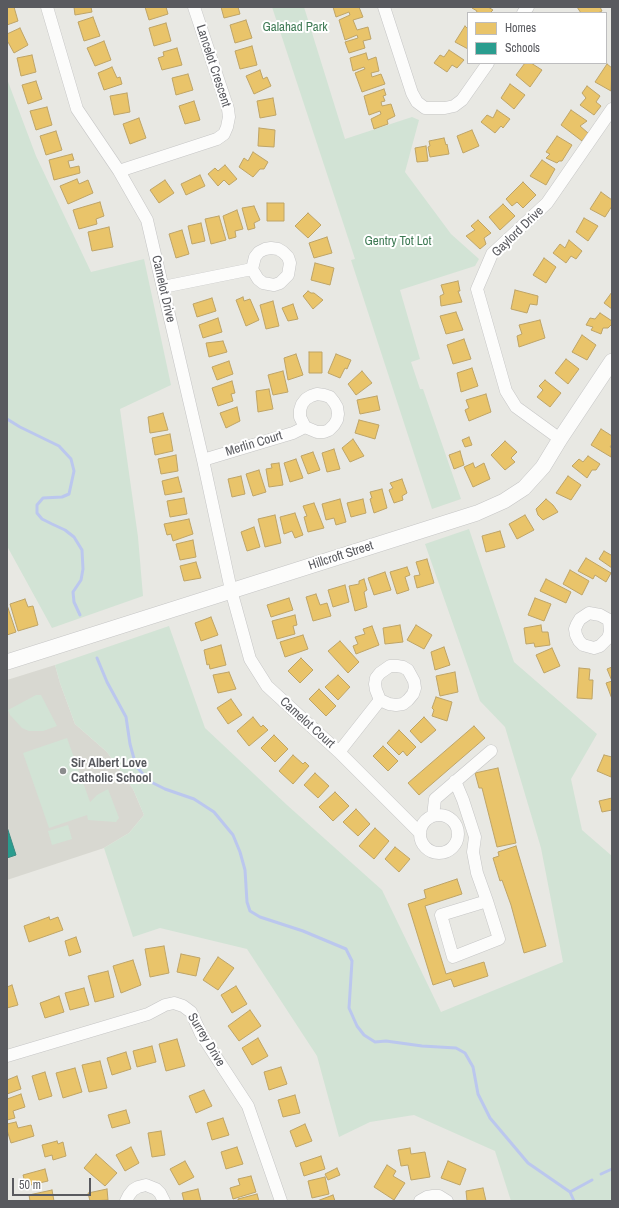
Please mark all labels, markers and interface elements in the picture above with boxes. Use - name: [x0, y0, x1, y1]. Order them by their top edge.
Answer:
- legend: [467, 12, 607, 64]
- park label: Galahad Park: [262, 20, 328, 36]
- text: Homes: [505, 20, 536, 36]
- street label: Lancelot Crescent: [192, 23, 234, 109]
- text: Schools: [505, 40, 540, 56]
- street label: Gaylord Drive: [489, 204, 547, 260]
- park label: Gentry Tot Lot: [365, 234, 431, 250]
- street label: Camelot Drive: [148, 254, 178, 324]
- street label: Merlin Court: [224, 428, 284, 460]
- street label: Hillcroft Street: [306, 538, 376, 574]
- street label: Camelot Court: [276, 694, 338, 752]
- place label: Sir Albert Love Catholic School: [71, 756, 152, 787]
- marker: Sir Albert Love Catholic School: [58, 766, 68, 776]
- street label: Surrey Drive: [184, 1010, 228, 1070]
- scale bar: [14, 1170, 93, 1196]
- text: 50 m: [19, 1177, 41, 1193]

